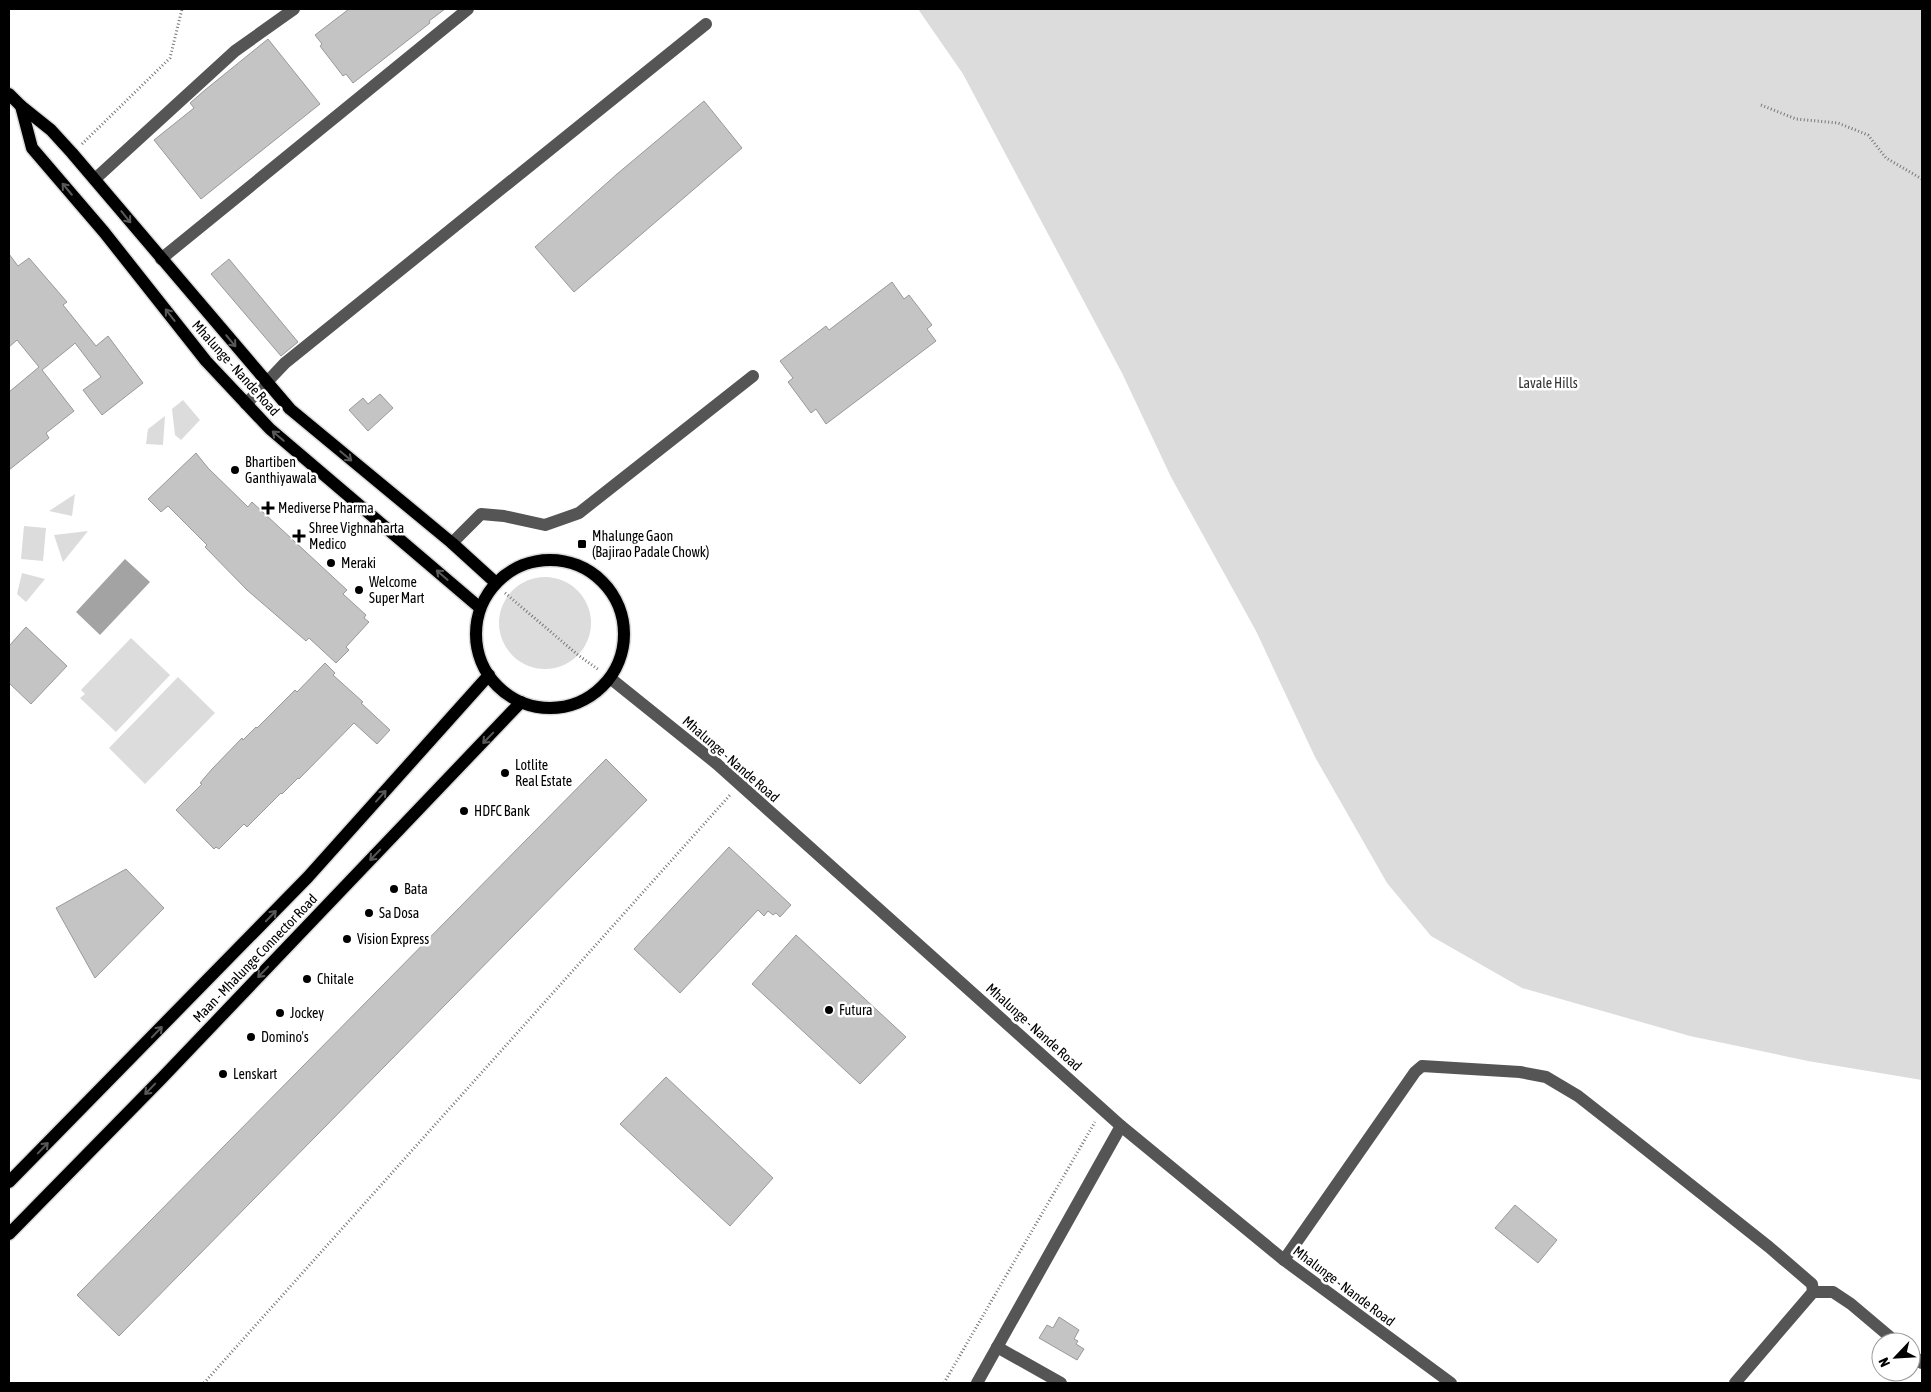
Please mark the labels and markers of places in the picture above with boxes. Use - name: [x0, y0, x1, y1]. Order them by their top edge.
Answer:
- place label: Bhartiben Ganthiyawala: [245, 454, 317, 486]
- marker: Bhartiben Ganthiyawala: [229, 464, 241, 476]
- place label: Mediverse Pharma: [278, 500, 374, 516]
- marker: Mediverse Pharma: [262, 502, 274, 514]
- place label: Shree Vighnaharta Medico: [309, 520, 404, 552]
- place label: Mhalunge Gaon (Bajirao Padale Chowk): [592, 528, 709, 560]
- marker: Shree Vighnaharta Medico: [293, 530, 305, 542]
- marker: Mhalunge Gaon (Bajirao Padale Chowk): [576, 538, 588, 550]
- place label: Meraki: [341, 555, 376, 571]
- marker: Meraki: [325, 557, 337, 569]
- place label: Welcome Super Mart: [369, 574, 425, 606]
- marker: Welcome Super Mart: [353, 584, 365, 596]
- place label: Lotlite Real Estate: [515, 757, 572, 789]
- marker: Lotlite Real Estate: [499, 767, 511, 779]
- place label: HDFC Bank: [474, 803, 530, 819]
- marker: HDFC Bank: [458, 805, 470, 817]
- place label: Bata: [404, 881, 428, 897]
- marker: Bata: [388, 883, 400, 895]
- place label: Sa Dosa: [379, 905, 419, 921]
- marker: Sa Dosa: [363, 907, 375, 919]
- place label: Vision Express: [357, 931, 429, 947]
- marker: Vision Express: [341, 933, 353, 945]
- place label: Chitale: [317, 971, 354, 987]
- marker: Chitale: [301, 973, 313, 985]
- place label: Futura: [839, 1002, 872, 1018]
- marker: Futura: [823, 1004, 835, 1016]
- place label: Jockey: [290, 1005, 324, 1021]
- marker: Jockey: [274, 1007, 286, 1019]
- place label: Domino's: [261, 1029, 309, 1045]
- marker: Domino's: [245, 1031, 257, 1043]
- place label: Lenskart: [233, 1066, 277, 1082]
- marker: Lenskart: [217, 1068, 229, 1080]

